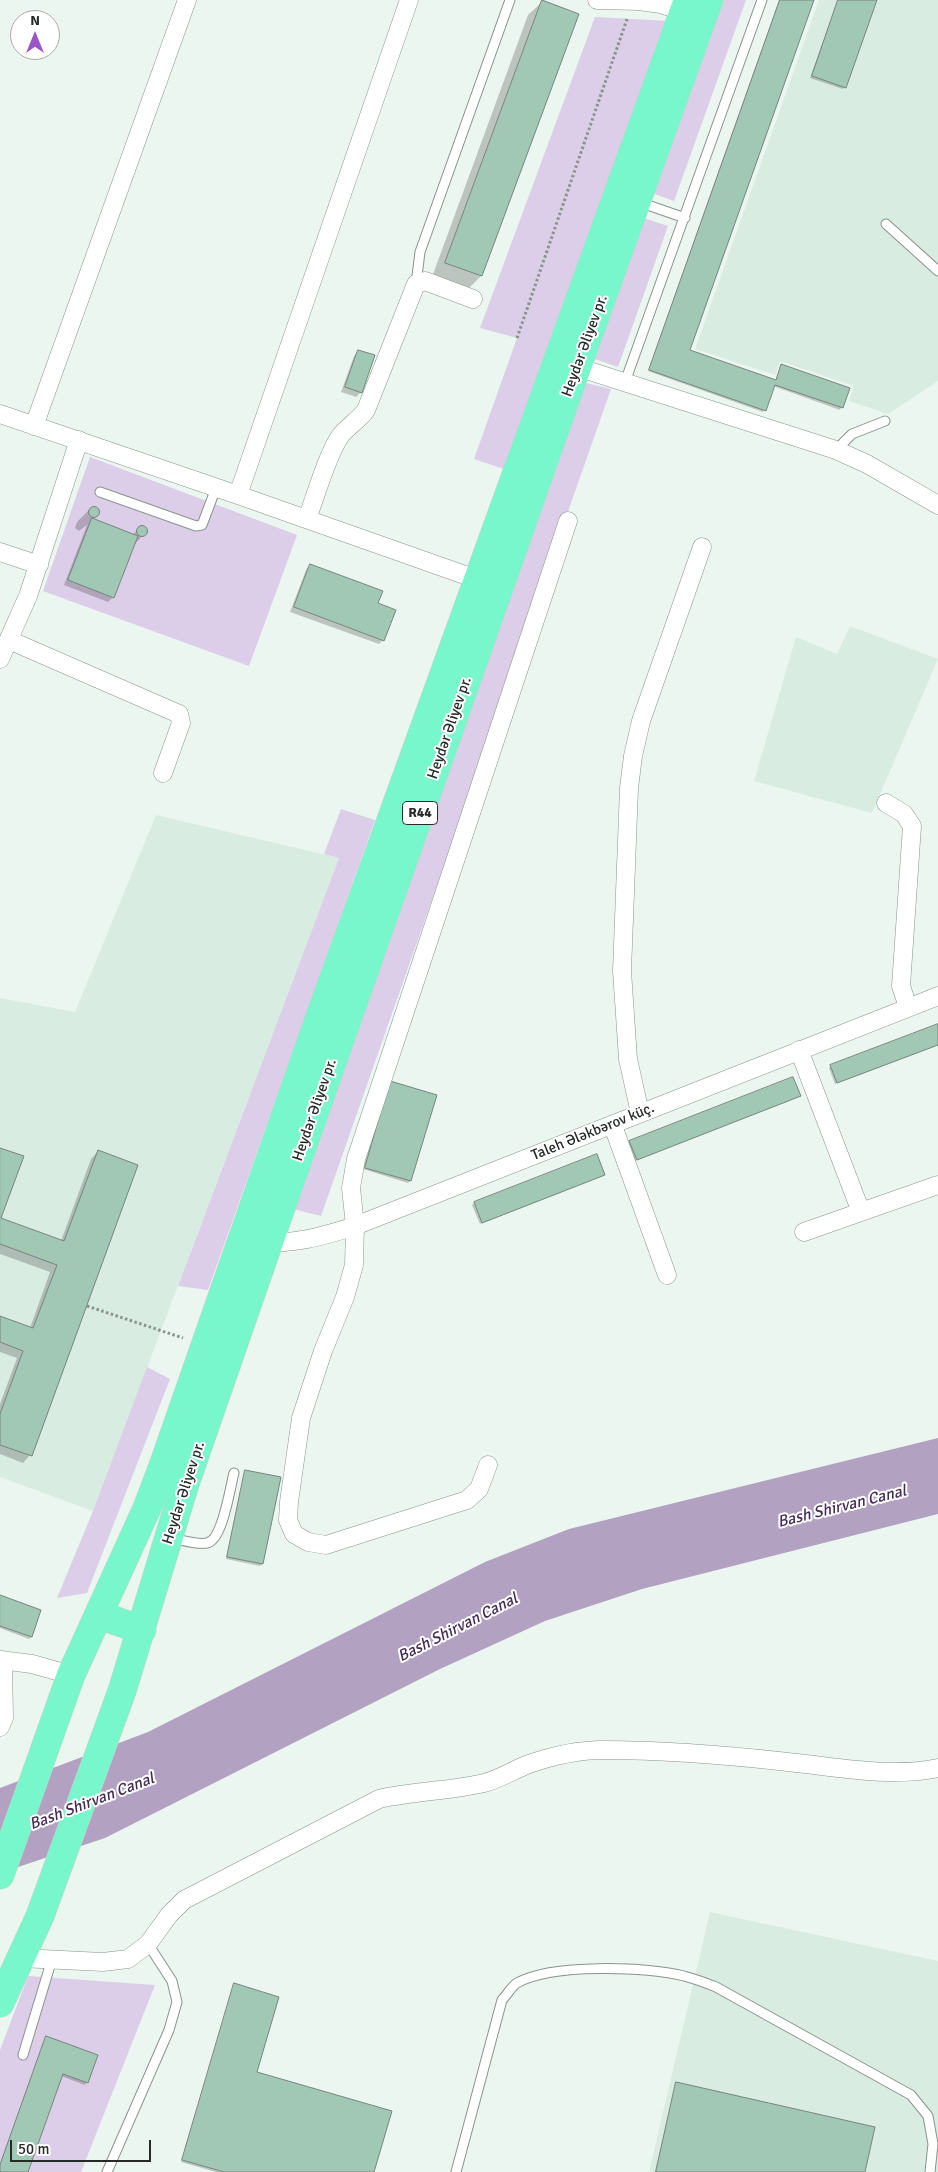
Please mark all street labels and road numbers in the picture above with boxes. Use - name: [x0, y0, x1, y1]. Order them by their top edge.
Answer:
- street label: Heydər Əliyev pr.: [558, 293, 612, 399]
- street label: Heydər Əliyev pr.: [424, 674, 476, 782]
- road number: R44: [402, 801, 438, 824]
- street label: Heydər Əliyev pr.: [289, 1056, 341, 1164]
- street label: Taleh Ələkbərov küç.: [529, 1099, 657, 1165]
- street label: Heydər Əliyev pr.: [159, 1439, 209, 1547]

